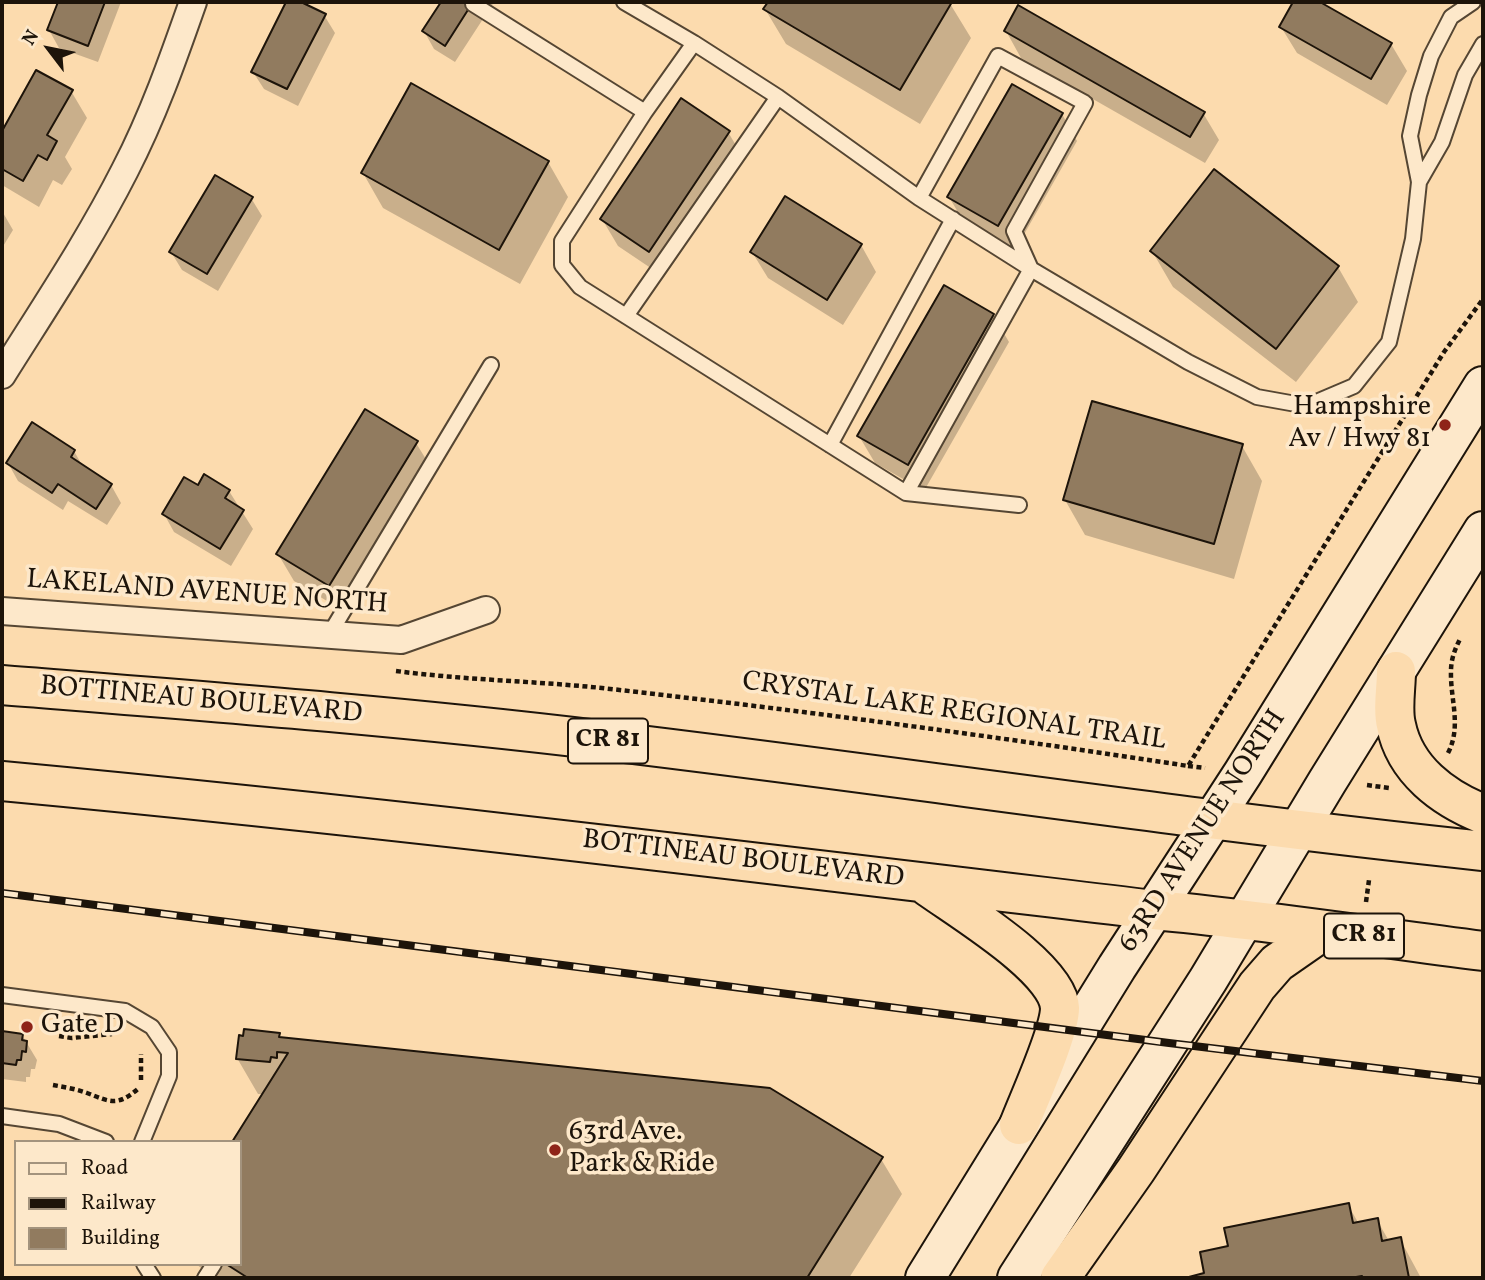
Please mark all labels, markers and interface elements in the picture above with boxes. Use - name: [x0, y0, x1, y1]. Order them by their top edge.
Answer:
- north arrow: [14, 14, 84, 84]
- text: N: [17, 25, 46, 51]
- place label: Hampshire Av / Hwy 81: [1288, 392, 1431, 458]
- marker: Hampshire Av / Hwy 81: [1437, 417, 1453, 433]
- street label: LAKELAND AVENUE NORTH: [25, 565, 389, 623]
- street label: CRYSTAL LAKE REGIONAL TRAIL: [740, 667, 1168, 759]
- street label: BOTTINEAU BOULEVARD: [38, 671, 364, 733]
- street label: 63RD AVENUE NORTH: [1113, 705, 1295, 959]
- road number: CR 81: [568, 719, 648, 764]
- street label: BOTTINEAU BOULEVARD: [580, 825, 906, 897]
- road number: CR 81: [1324, 914, 1404, 959]
- place label: Gate D: [41, 1010, 124, 1044]
- marker: Gate D: [19, 1019, 35, 1035]
- place label: 63rd Ave. Park & Ride: [569, 1117, 715, 1183]
- legend: [14, 1140, 242, 1266]
- marker: 63rd Ave. Park & Ride: [547, 1142, 563, 1158]
- text: Road: [81, 1154, 128, 1183]
- text: Railway: [81, 1189, 156, 1218]
- text: Building: [81, 1224, 160, 1253]

